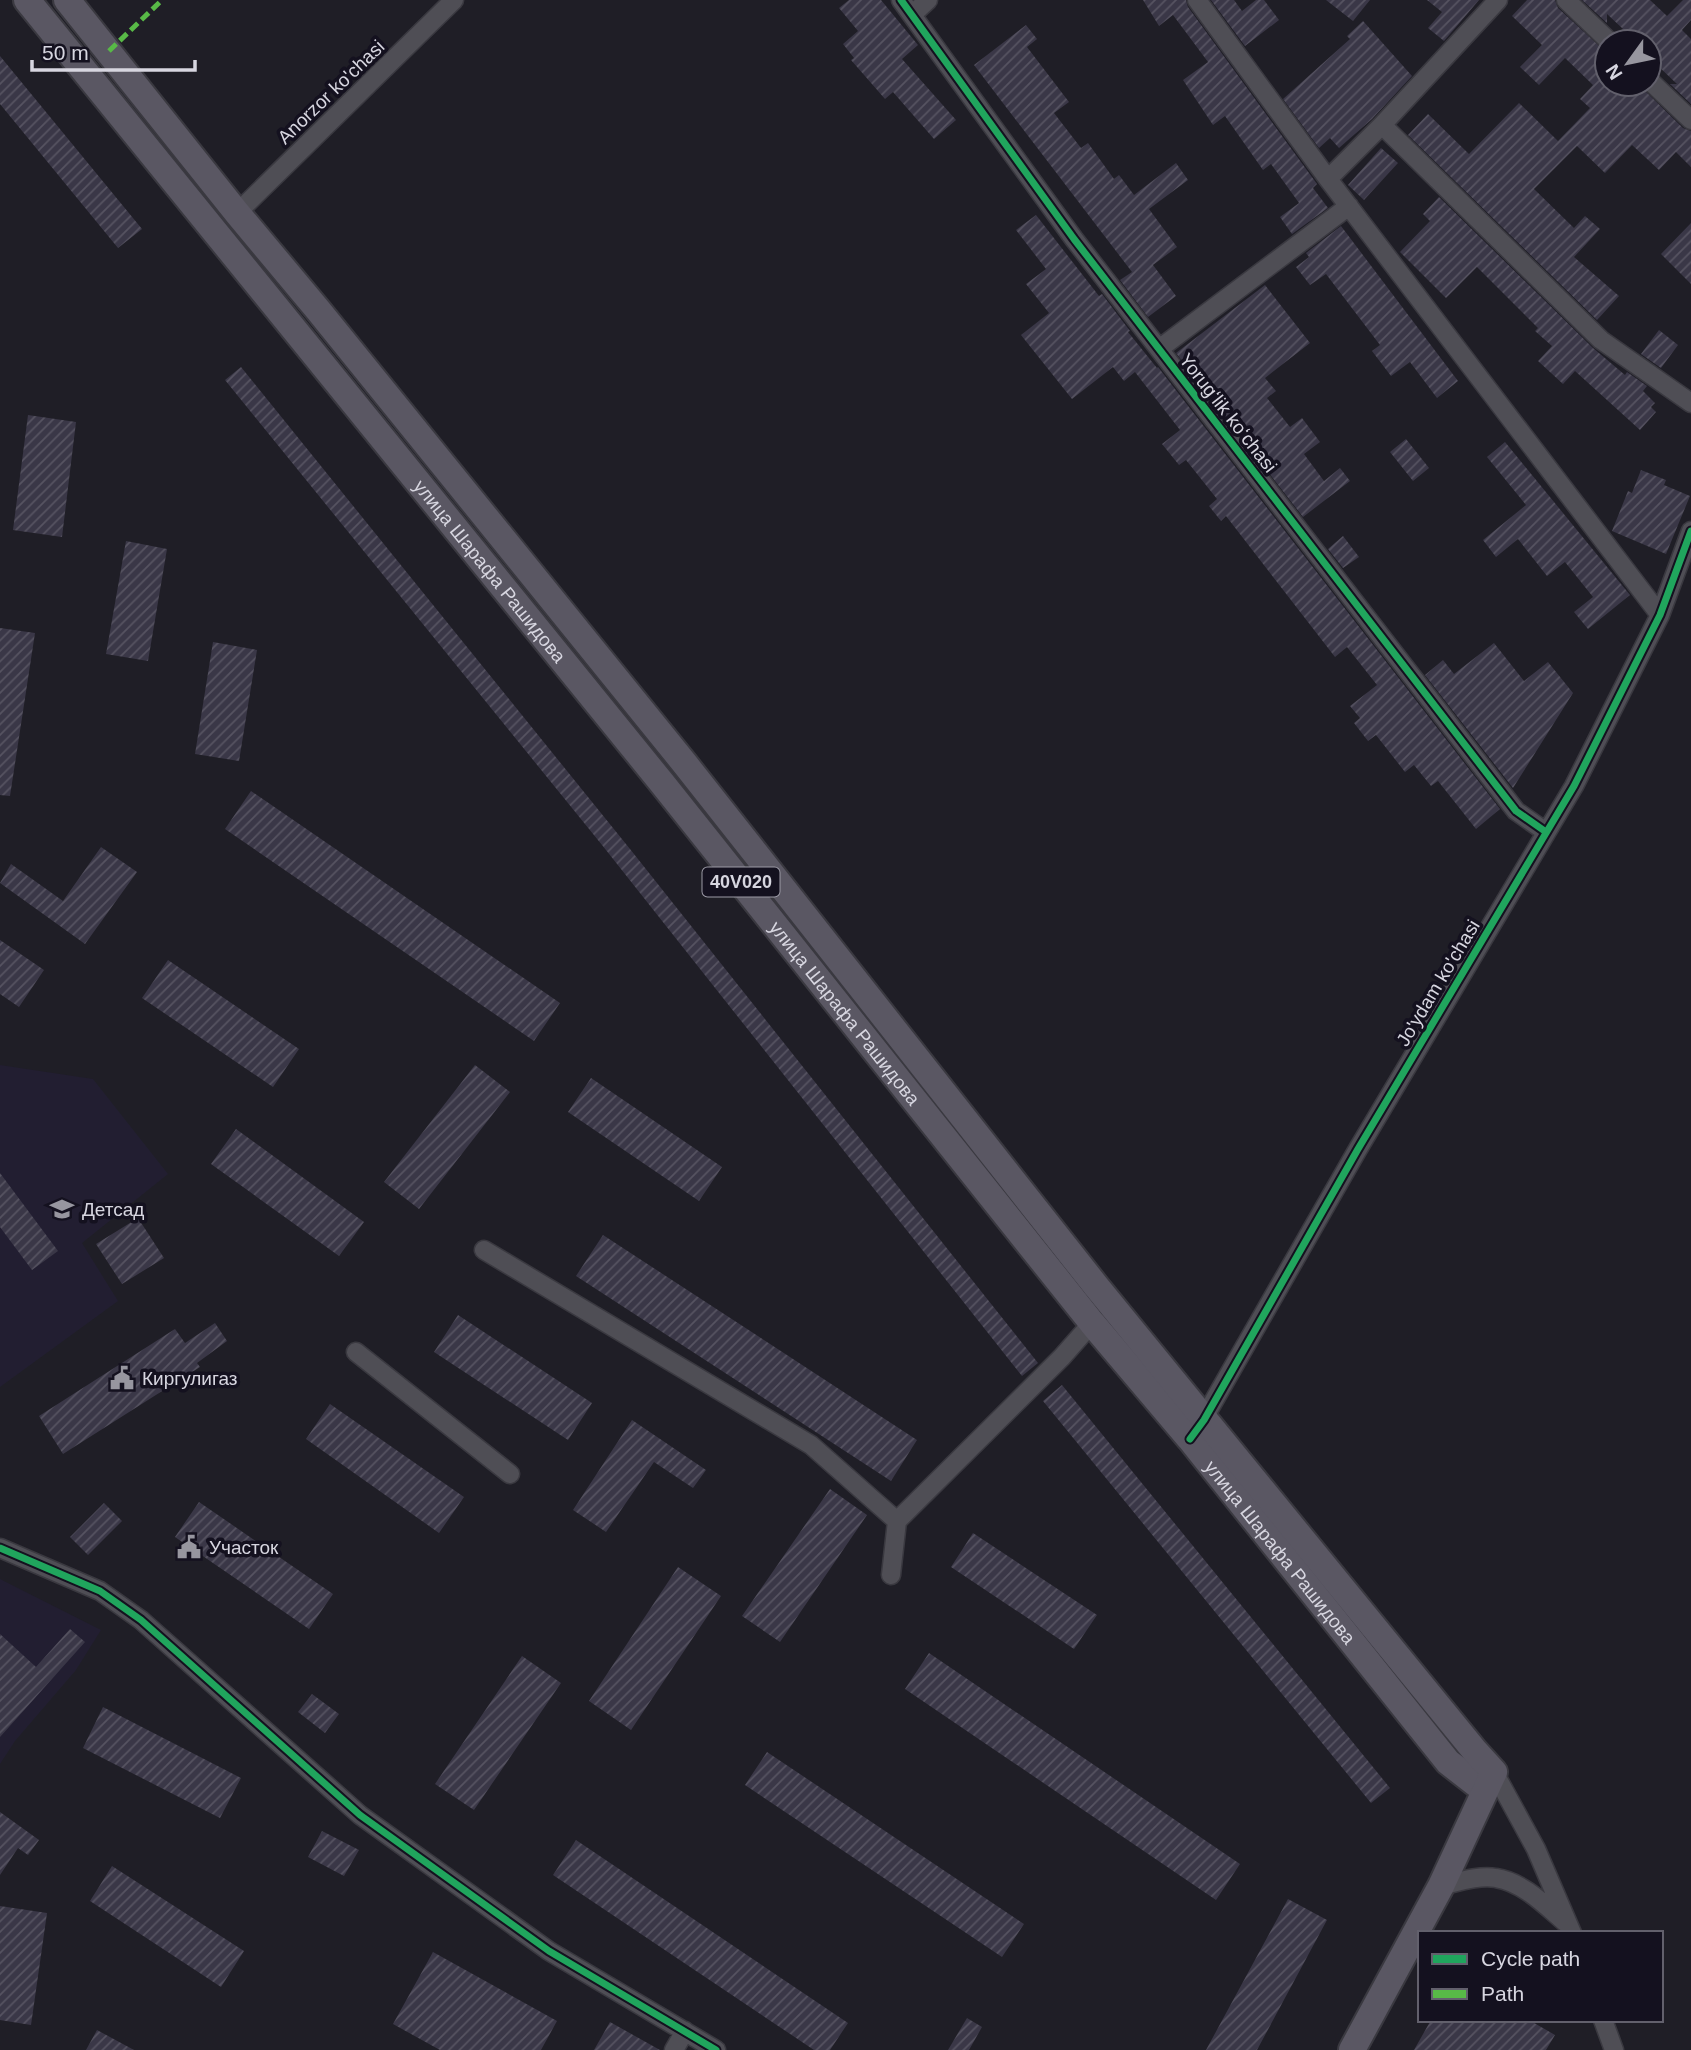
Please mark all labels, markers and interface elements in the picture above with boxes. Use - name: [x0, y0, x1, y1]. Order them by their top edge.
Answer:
- scale bar: [32, 28, 194, 72]
- north arrow: [1593, 28, 1663, 98]
- street label: Anorzor ko'chasi: [273, 36, 389, 148]
- text: 50 m: [42, 41, 89, 64]
- text: N: [1602, 61, 1627, 83]
- street label: Yorugʻlik koʻchasi: [1175, 349, 1281, 477]
- street label: улица Шарафа Рашидова: [410, 475, 570, 667]
- road number: 40V020: [702, 868, 780, 897]
- street label: Jo'ydam ko'chasi: [1392, 916, 1484, 1050]
- street label: улица Шарафа Рашидова: [766, 917, 925, 1109]
- school or university icon: Детсад: [48, 1195, 76, 1223]
- place label: Детсад: [82, 1199, 144, 1220]
- public building icon: Киргулигаз: [108, 1364, 136, 1392]
- place label: Киргулигаз: [142, 1368, 238, 1389]
- street label: улица Шарафа Рашидова: [1201, 1456, 1360, 1648]
- public building icon: Участок: [175, 1533, 203, 1561]
- place label: Участок: [209, 1537, 279, 1558]
- legend: [1418, 1931, 1663, 2022]
- text: Cycle path: [1481, 1947, 1580, 1970]
- text: Path: [1481, 1982, 1524, 2005]

